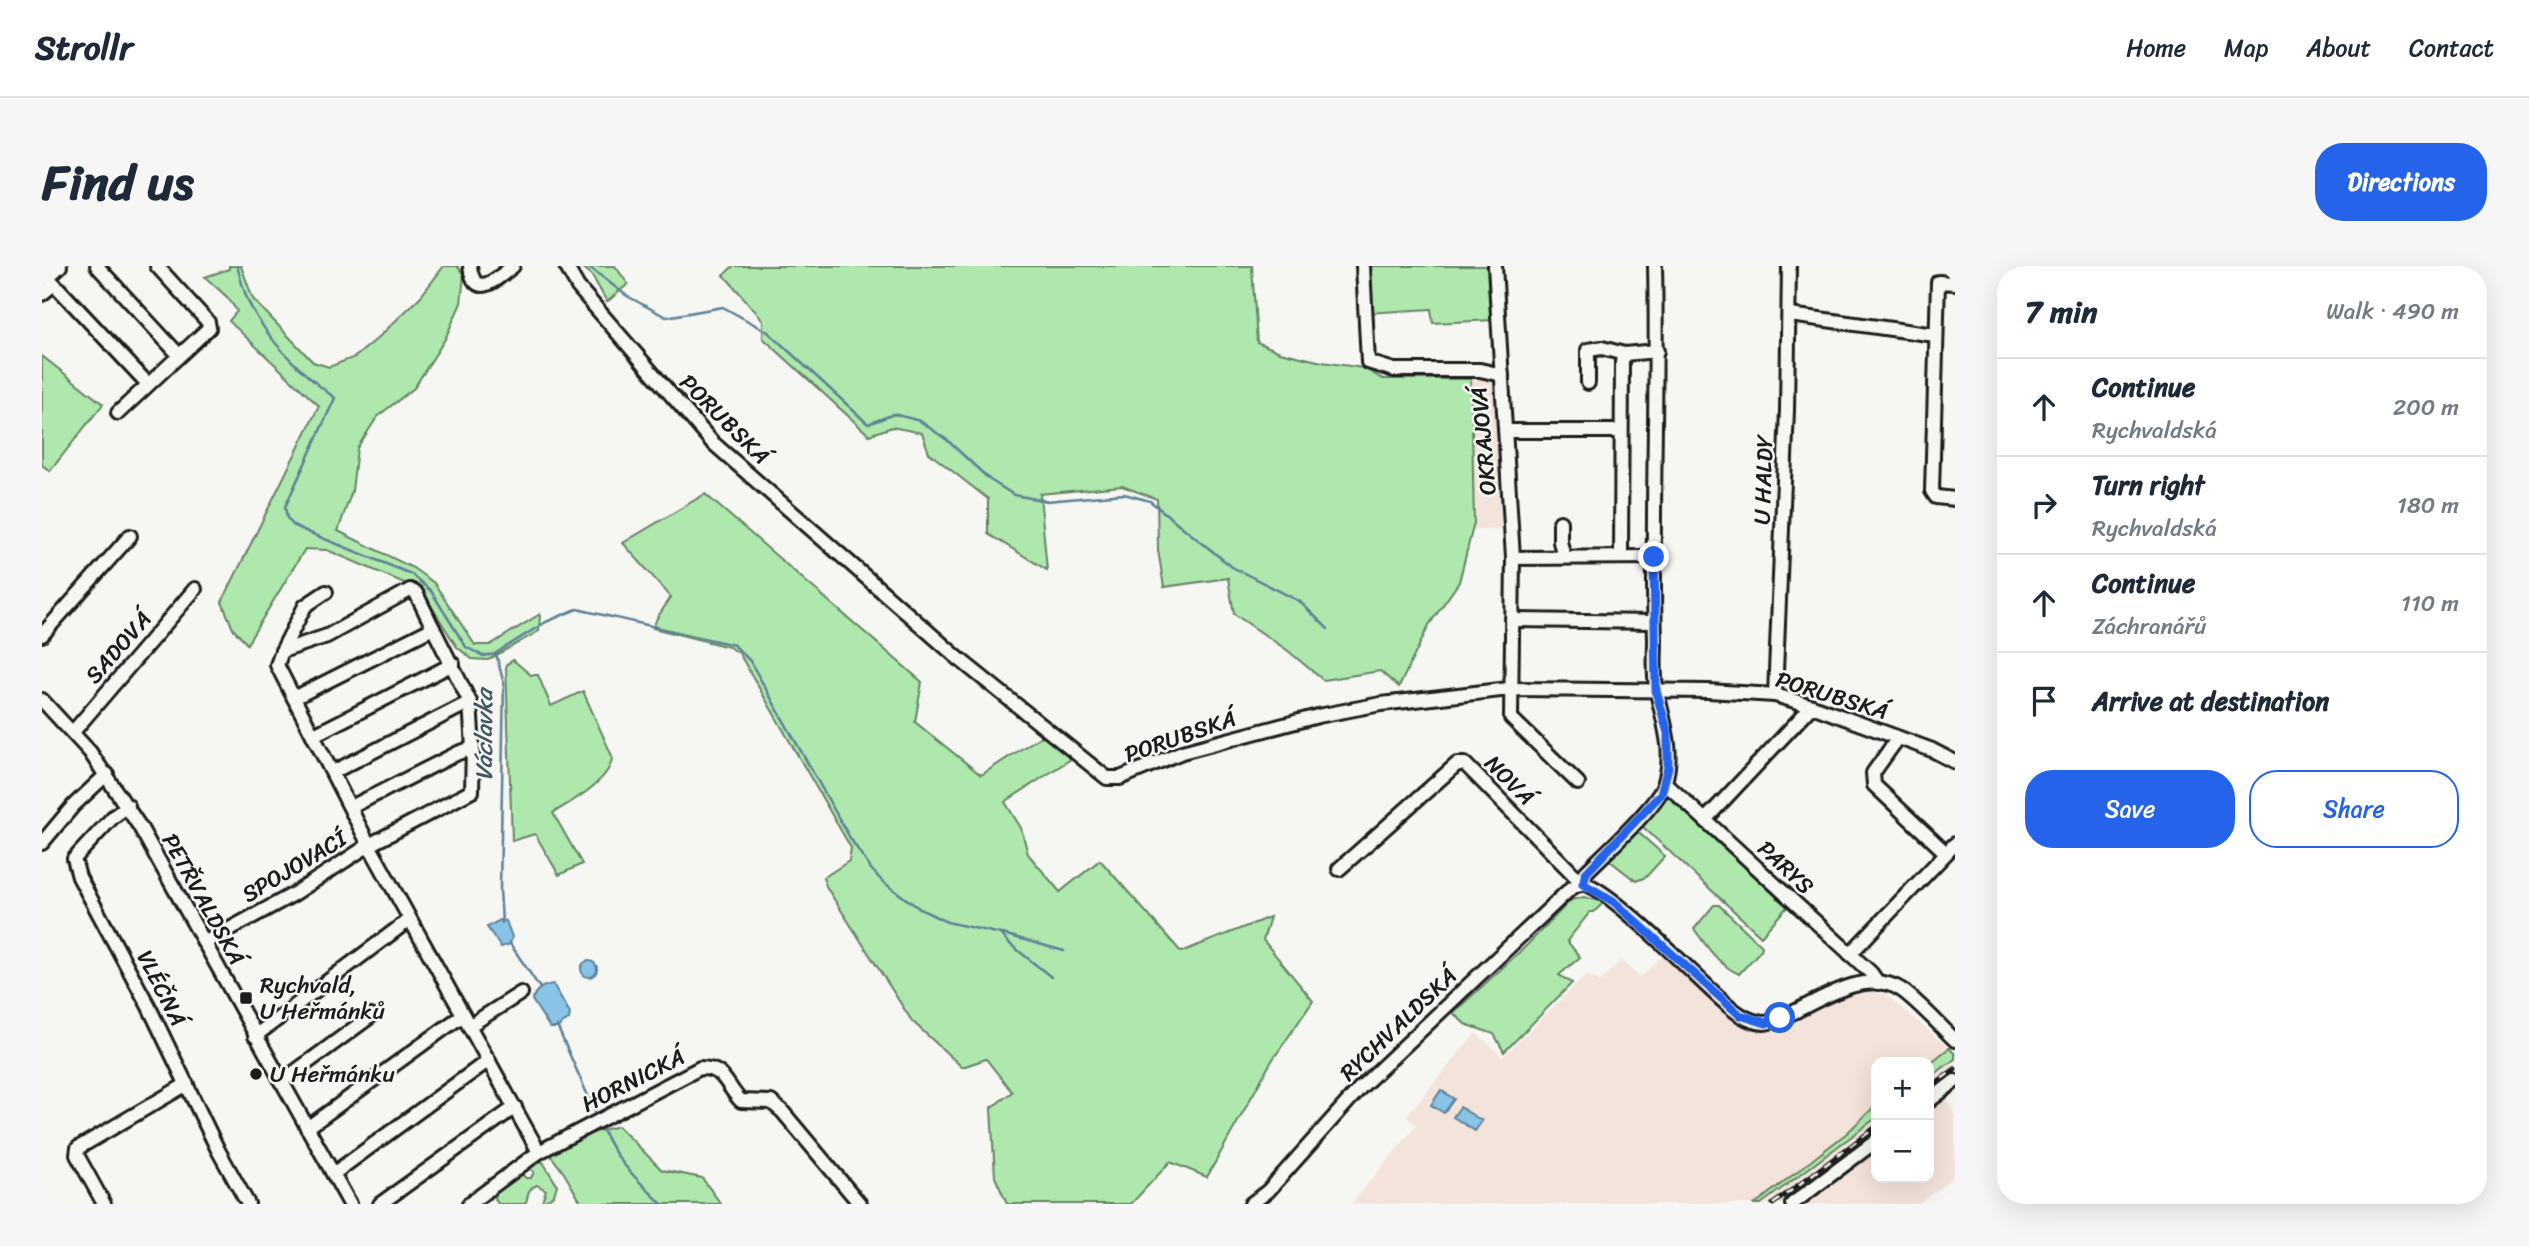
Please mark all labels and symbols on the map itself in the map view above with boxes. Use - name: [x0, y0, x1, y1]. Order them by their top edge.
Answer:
- street label: PORUBSKÁ: [669, 364, 782, 477]
- street label: OKRAJOVÁ: [1458, 382, 1509, 497]
- street label: U HALDY: [1741, 433, 1786, 526]
- route end: [1638, 541, 1669, 572]
- street label: SADOVÁ: [74, 599, 164, 694]
- street label: PORUBSKÁ: [1770, 659, 1896, 733]
- water label: Václavka: [463, 686, 505, 781]
- street label: PORUBSKÁ: [1119, 697, 1244, 775]
- street label: NOVÁ: [1474, 745, 1547, 818]
- street label: SPOJOVACÍ: [233, 818, 357, 914]
- street label: PETŘVALDSKÁ: [150, 825, 258, 976]
- street label: PARYS: [1747, 830, 1824, 905]
- street label: VLÉČNÁ: [125, 943, 200, 1036]
- street label: RYCHVALDSKÁ: [1330, 955, 1469, 1092]
- place label: Rychvald, U Heřmánků: [260, 965, 386, 1032]
- marker: Rychvald, U Heřmánků: [238, 990, 254, 1006]
- route start: [1764, 1002, 1795, 1033]
- street label: HORNICKÁ: [574, 1035, 695, 1124]
- place label: U Heřmánku: [270, 1054, 396, 1095]
- marker: U Heřmánku: [248, 1066, 264, 1082]

